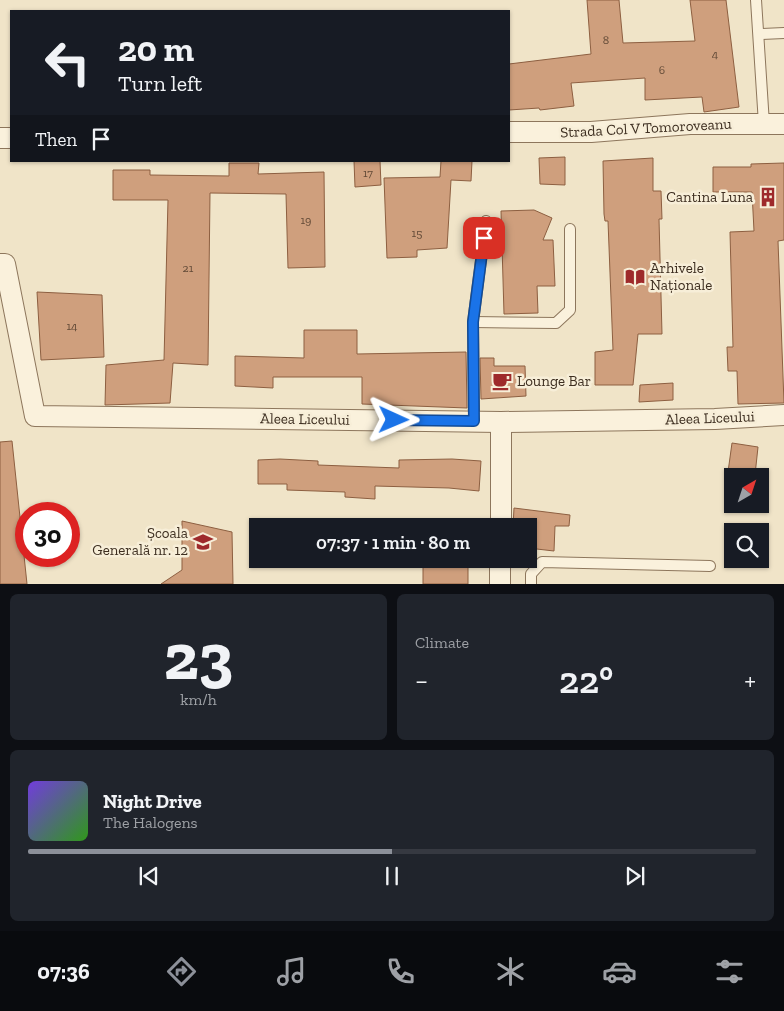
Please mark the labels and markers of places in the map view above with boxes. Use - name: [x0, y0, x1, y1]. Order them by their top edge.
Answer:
- building icon: Cantina Luna: [757, 186, 779, 208]
- place label: Cantina Luna: [666, 188, 753, 206]
- pin: [463, 217, 505, 259]
- place label: Arhivele Naționale: [650, 259, 712, 294]
- library icon: Arhivele Naționale: [624, 266, 646, 288]
- cafe icon: Lounge Bar: [491, 370, 513, 392]
- place label: Lounge Bar: [517, 372, 591, 390]
- place label: Școala Generală nr. 12: [92, 524, 188, 559]
- school or university icon: Școala Generală nr. 12: [192, 531, 214, 553]

